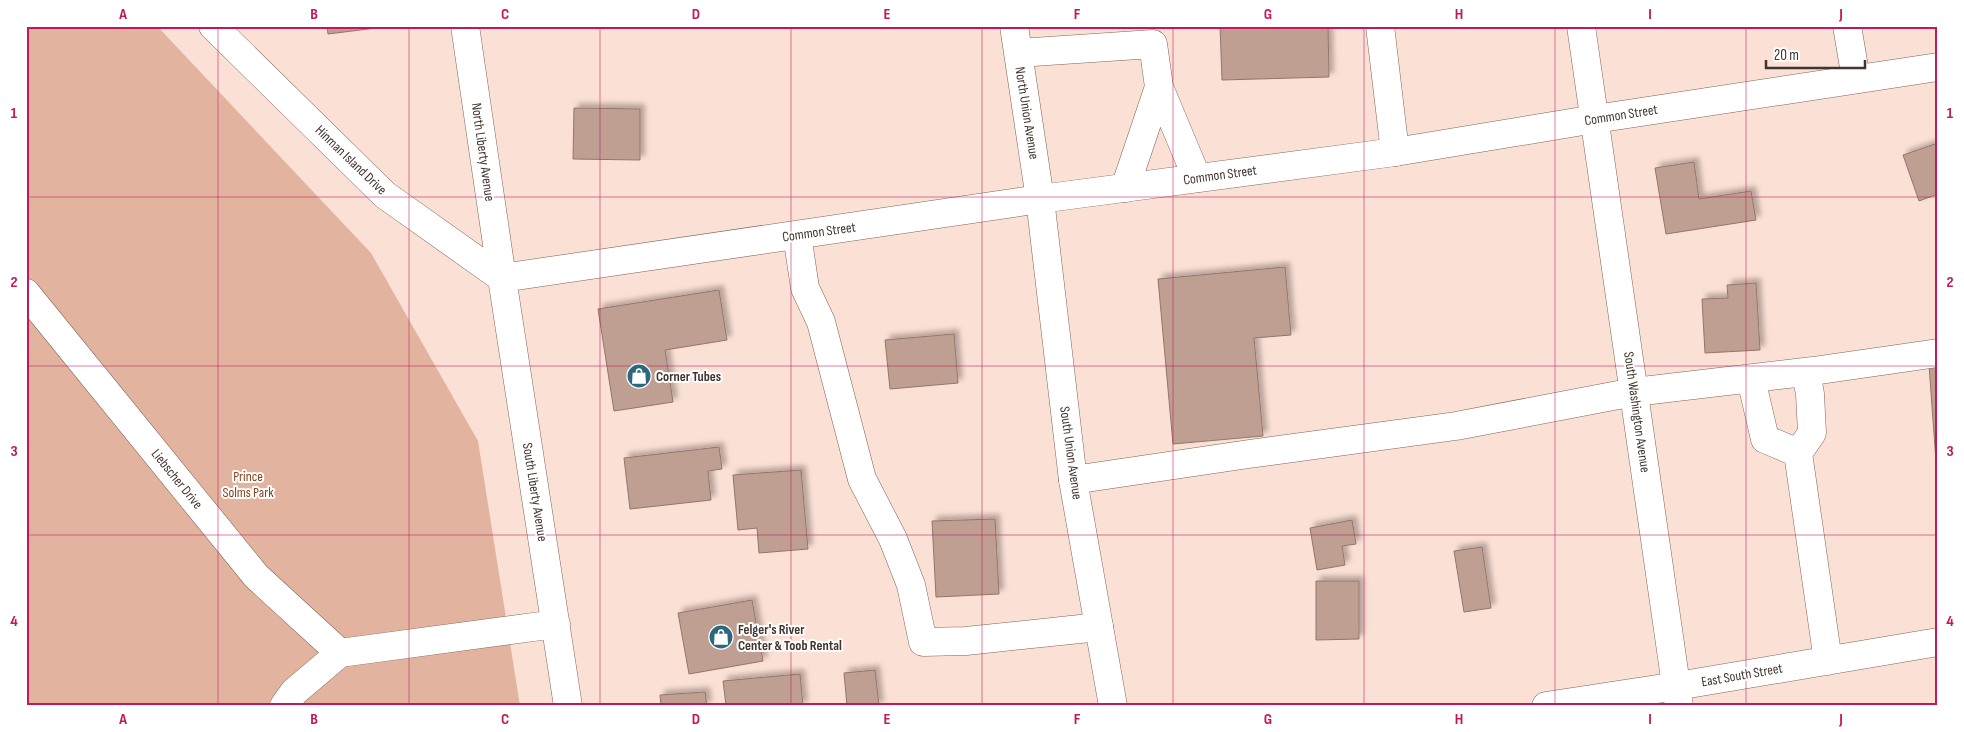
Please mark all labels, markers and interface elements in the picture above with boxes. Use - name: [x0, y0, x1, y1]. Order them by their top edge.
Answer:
- text: A: [118, 5, 127, 24]
- text: B: [310, 5, 318, 24]
- text: C: [501, 5, 509, 24]
- text: D: [692, 5, 700, 24]
- text: E: [884, 5, 891, 24]
- text: F: [1074, 5, 1081, 24]
- text: G: [1264, 5, 1272, 24]
- text: H: [1455, 5, 1463, 24]
- text: I: [1648, 5, 1652, 24]
- text: J: [1838, 5, 1843, 24]
- scale bar: [1766, 38, 1865, 70]
- text: 20 m: [1774, 46, 1799, 65]
- street label: North Union Avenue: [1011, 66, 1043, 160]
- street label: Common Street: [1583, 101, 1659, 129]
- street label: North Liberty Avenue: [468, 102, 498, 202]
- text: 1: [11, 104, 18, 123]
- text: 1: [1947, 104, 1954, 123]
- street label: Hinman Island Drive: [312, 122, 390, 198]
- street label: Common Street: [1182, 161, 1258, 189]
- street label: Common Street: [781, 218, 857, 246]
- text: 2: [10, 273, 18, 292]
- text: 2: [1946, 273, 1954, 292]
- street label: South Washington Avenue: [1620, 350, 1654, 474]
- shop icon: Corner Tubes: [626, 363, 652, 389]
- place label: Corner Tubes: [656, 368, 721, 385]
- street label: South Union Avenue: [1056, 405, 1086, 501]
- street label: South Liberty Avenue: [519, 441, 551, 543]
- text: 3: [10, 442, 18, 461]
- text: 3: [1946, 442, 1954, 461]
- street label: Liebscher Drive: [148, 446, 206, 512]
- park label: Prince Solms Park: [222, 468, 274, 501]
- text: 4: [10, 612, 18, 631]
- text: 4: [1946, 612, 1954, 631]
- place label: Felger's River Center & Toob Rental: [738, 621, 842, 654]
- shop icon: Felger's River Center & Toob Rental: [708, 624, 734, 650]
- street label: East South Street: [1700, 659, 1784, 691]
- text: A: [118, 710, 127, 729]
- text: B: [310, 710, 318, 729]
- text: C: [501, 710, 509, 729]
- text: D: [692, 710, 700, 729]
- text: E: [884, 710, 891, 729]
- text: F: [1074, 710, 1081, 729]
- text: G: [1264, 710, 1272, 729]
- text: H: [1455, 710, 1463, 729]
- text: I: [1648, 710, 1652, 729]
- text: J: [1838, 710, 1843, 729]

